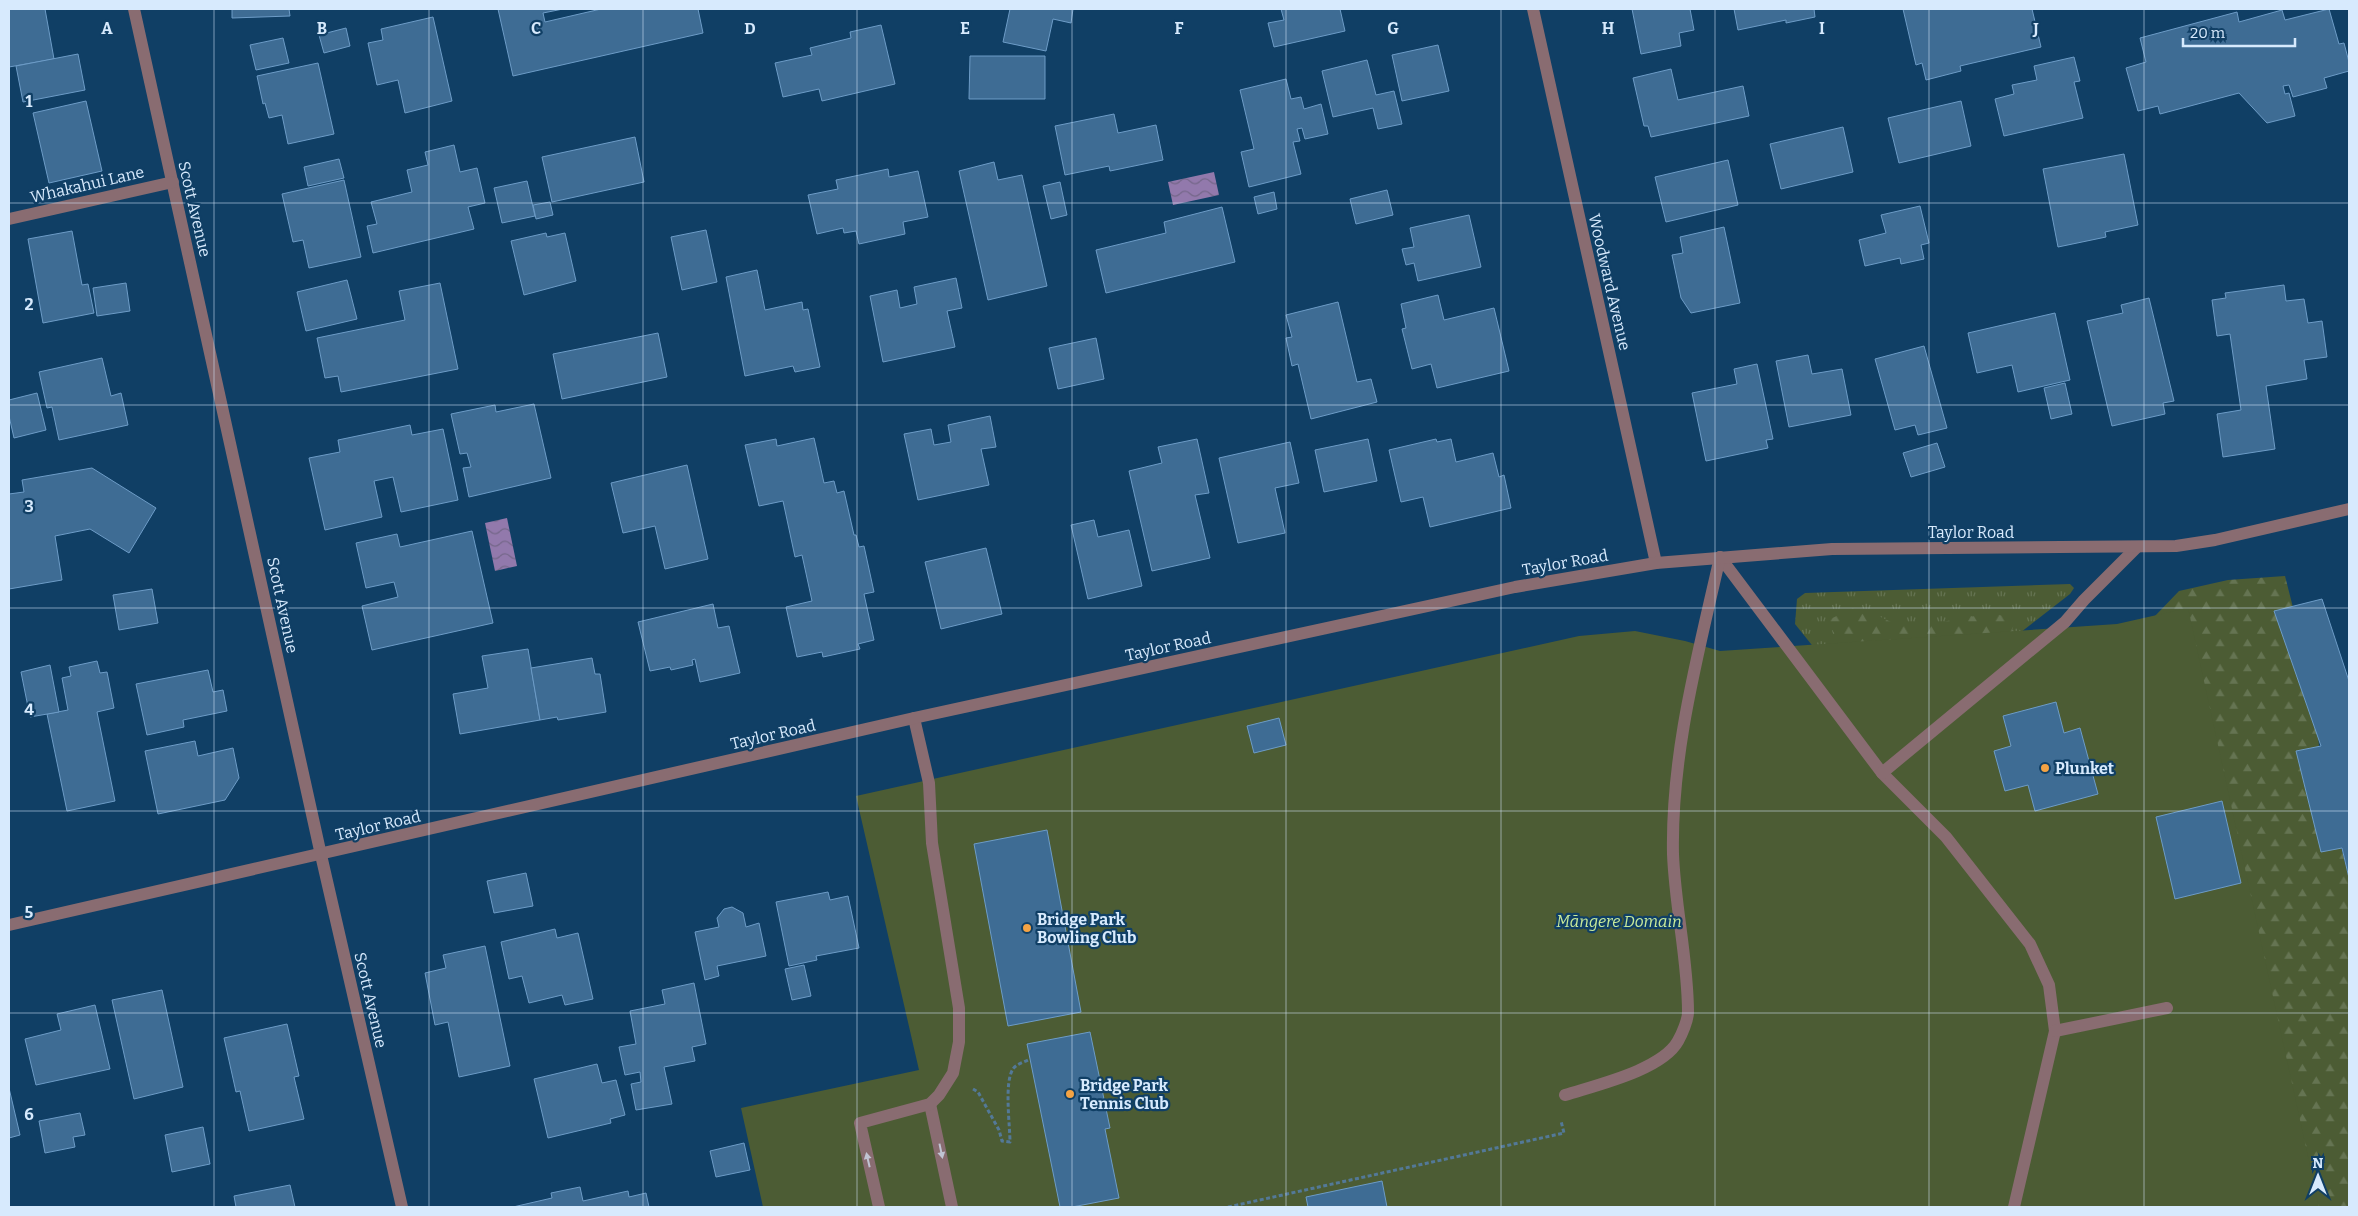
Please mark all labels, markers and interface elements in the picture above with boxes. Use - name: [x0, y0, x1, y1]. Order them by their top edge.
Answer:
- scale bar: [2183, 15, 2296, 47]
- text: A: [101, 19, 113, 38]
- text: B: [317, 19, 327, 38]
- text: C: [531, 19, 541, 38]
- text: D: [744, 19, 756, 38]
- text: E: [960, 19, 970, 38]
- text: F: [1175, 19, 1184, 38]
- text: G: [1387, 19, 1399, 38]
- text: H: [1602, 19, 1615, 38]
- text: I: [1819, 19, 1825, 38]
- text: J: [2032, 19, 2039, 38]
- text: 20 m: [2190, 24, 2226, 42]
- text: 1: [26, 92, 33, 111]
- street label: Scott Avenue: [174, 159, 215, 259]
- street label: Whakahui Lane: [28, 162, 146, 207]
- street label: Woodward Avenue: [1585, 212, 1634, 352]
- text: 2: [24, 295, 34, 314]
- text: 3: [24, 497, 34, 516]
- street label: Taylor Road: [1928, 523, 2015, 542]
- street label: Taylor Road: [1521, 546, 1610, 579]
- street label: Scott Avenue: [263, 555, 302, 655]
- street label: Taylor Road: [1124, 628, 1213, 665]
- text: 4: [24, 700, 34, 719]
- street label: Taylor Road: [729, 715, 818, 753]
- place label: Plunket: [2055, 759, 2115, 778]
- marker: Plunket: [2039, 762, 2051, 774]
- street label: Taylor Road: [334, 806, 423, 844]
- text: 5: [25, 903, 34, 922]
- place label: Bridge Park Bowling Club: [1037, 910, 1136, 947]
- park label: Māngere Domain: [1556, 912, 1682, 931]
- marker: Bridge Park Bowling Club: [1021, 922, 1033, 934]
- street label: Scott Avenue: [350, 950, 391, 1050]
- place label: Bridge Park Tennis Club: [1080, 1076, 1169, 1113]
- marker: Bridge Park Tennis Club: [1064, 1088, 1076, 1100]
- text: 6: [24, 1105, 34, 1124]
- one-way arrow: [937, 1144, 945, 1160]
- north arrow: [2293, 1151, 2343, 1201]
- one-way arrow: [864, 1152, 872, 1167]
- text: N: [2313, 1155, 2324, 1172]

